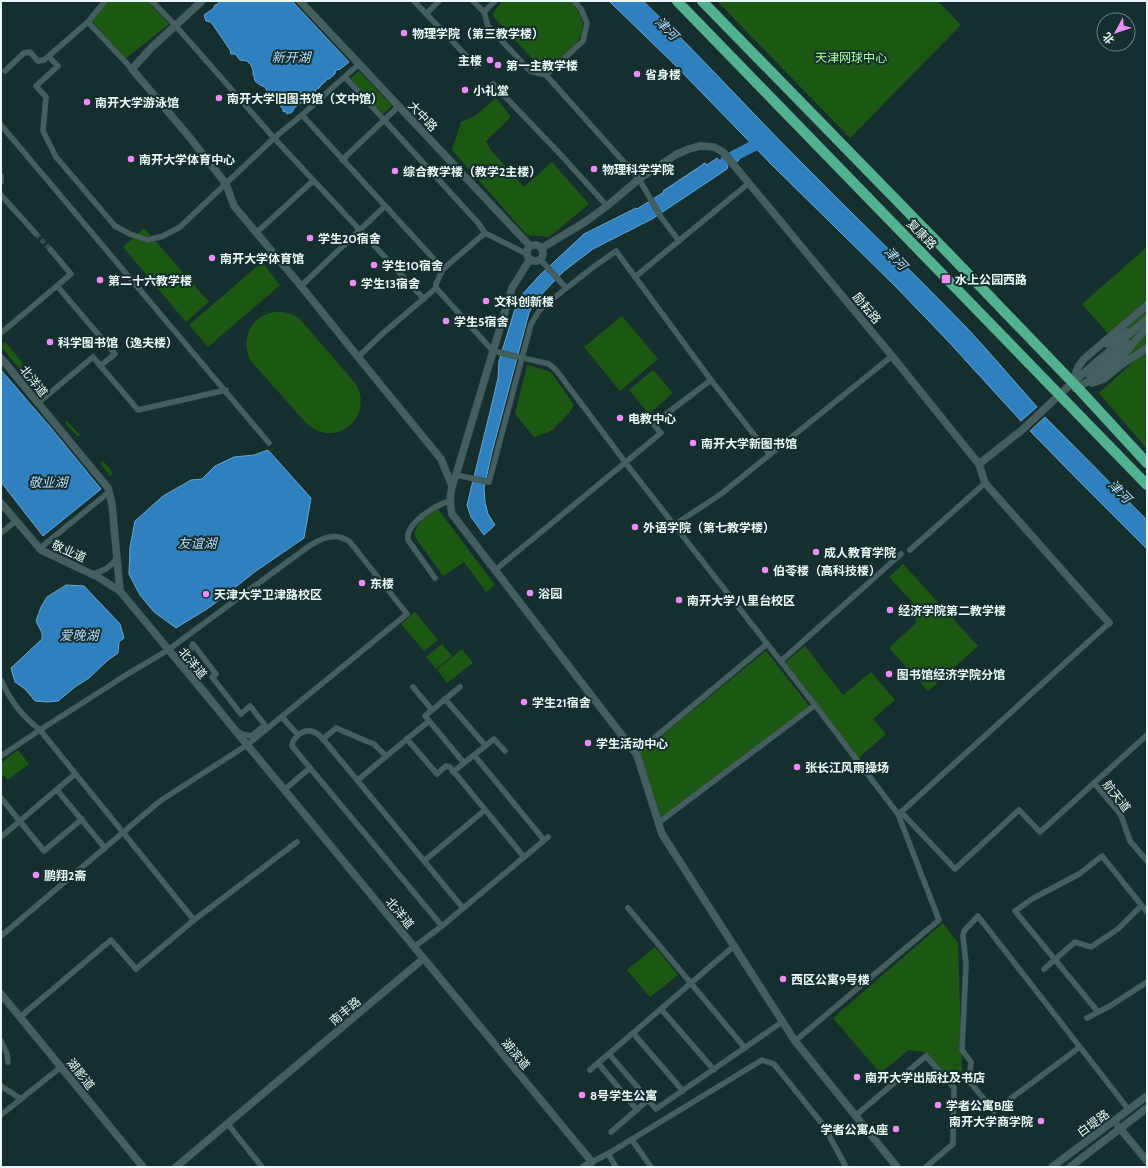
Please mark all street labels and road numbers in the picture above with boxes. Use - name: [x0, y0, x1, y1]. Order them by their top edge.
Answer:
- street label: 大中路: [405, 98, 441, 134]
- street label: 复康路: [904, 216, 940, 252]
- street label: 励耘路: [850, 289, 884, 327]
- street label: 北洋道: [17, 362, 51, 400]
- street label: 敬业道: [49, 537, 89, 565]
- street label: 北洋道: [176, 644, 210, 682]
- street label: 航天道: [1100, 777, 1134, 815]
- street label: 北洋道: [383, 894, 417, 932]
- street label: 南丰路: [326, 994, 364, 1028]
- street label: 湖滨道: [499, 1035, 533, 1073]
- street label: 湖影道: [64, 1055, 98, 1093]
- street label: 白堤路: [1074, 1106, 1112, 1140]

